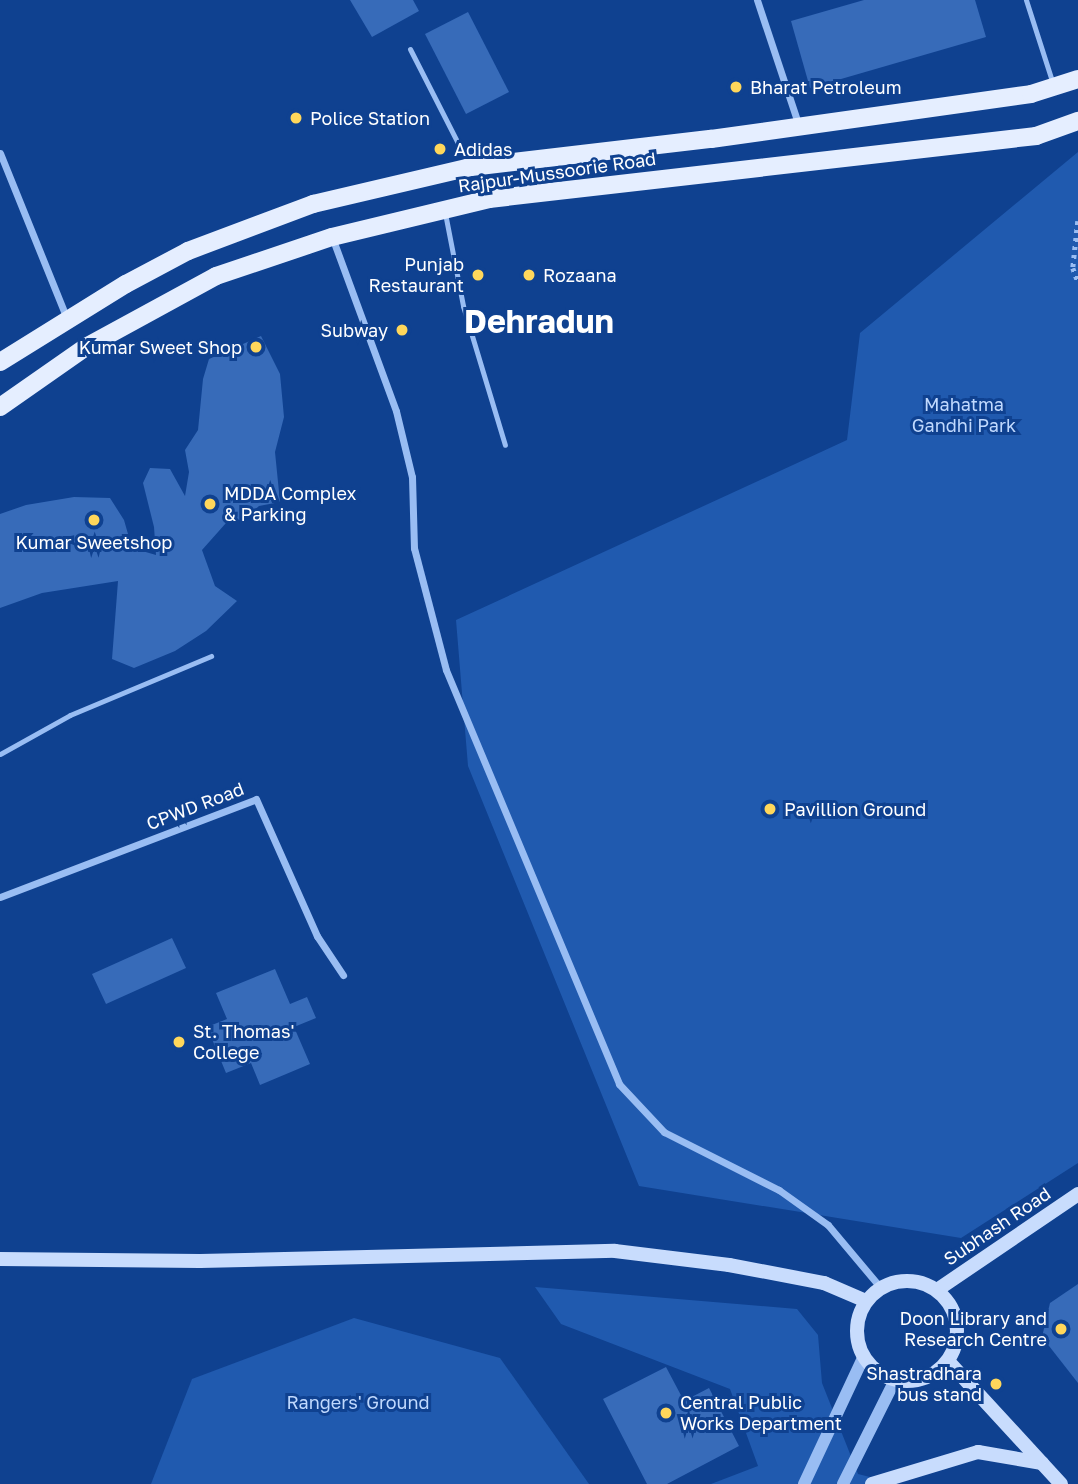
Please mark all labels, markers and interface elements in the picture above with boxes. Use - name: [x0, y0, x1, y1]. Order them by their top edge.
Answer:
- place label: Bharat Petroleum: [750, 76, 902, 98]
- marker: Bharat Petroleum: [728, 79, 744, 95]
- place label: Police Station: [310, 107, 430, 129]
- marker: Police Station: [288, 110, 304, 126]
- place label: Adidas: [454, 138, 513, 160]
- marker: Adidas: [432, 141, 448, 157]
- street label: Rajpur-Mussoorie Road: [457, 147, 657, 197]
- place label: Punjab Restaurant: [369, 254, 464, 296]
- place label: Rozaana: [543, 264, 617, 286]
- marker: Punjab Restaurant: [470, 267, 486, 283]
- marker: Rozaana: [521, 267, 537, 283]
- district label: Dehradun: [464, 302, 614, 340]
- place label: Subway: [321, 319, 388, 341]
- marker: Subway: [394, 322, 410, 338]
- place label: Kumar Sweet Shop: [79, 336, 242, 358]
- marker: Kumar Sweet Shop: [248, 339, 264, 355]
- park label: Mahatma Gandhi Park: [912, 394, 1016, 436]
- place label: MDDA Complex & Parking: [224, 483, 356, 526]
- marker: MDDA Complex & Parking: [202, 496, 218, 512]
- marker: Kumar Sweetshop: [86, 512, 102, 528]
- place label: Kumar Sweetshop: [16, 531, 172, 553]
- street label: CPWD Road: [143, 778, 247, 834]
- place label: Pavillion Ground: [784, 798, 926, 820]
- marker: Pavillion Ground: [762, 801, 778, 817]
- place label: St. Thomas' College: [193, 1021, 294, 1064]
- marker: St. Thomas' College: [171, 1034, 187, 1050]
- street label: Subhash Road: [940, 1182, 1054, 1270]
- place label: Doon Library and Research Centre: [900, 1308, 1047, 1350]
- marker: Doon Library and Research Centre: [1053, 1321, 1069, 1337]
- place label: Shastradhara bus stand: [866, 1363, 982, 1406]
- marker: Shastradhara bus stand: [988, 1376, 1004, 1392]
- park label: Rangers' Ground: [286, 1391, 430, 1413]
- place label: Central Public Works Department: [680, 1392, 842, 1434]
- marker: Central Public Works Department: [658, 1405, 674, 1421]

